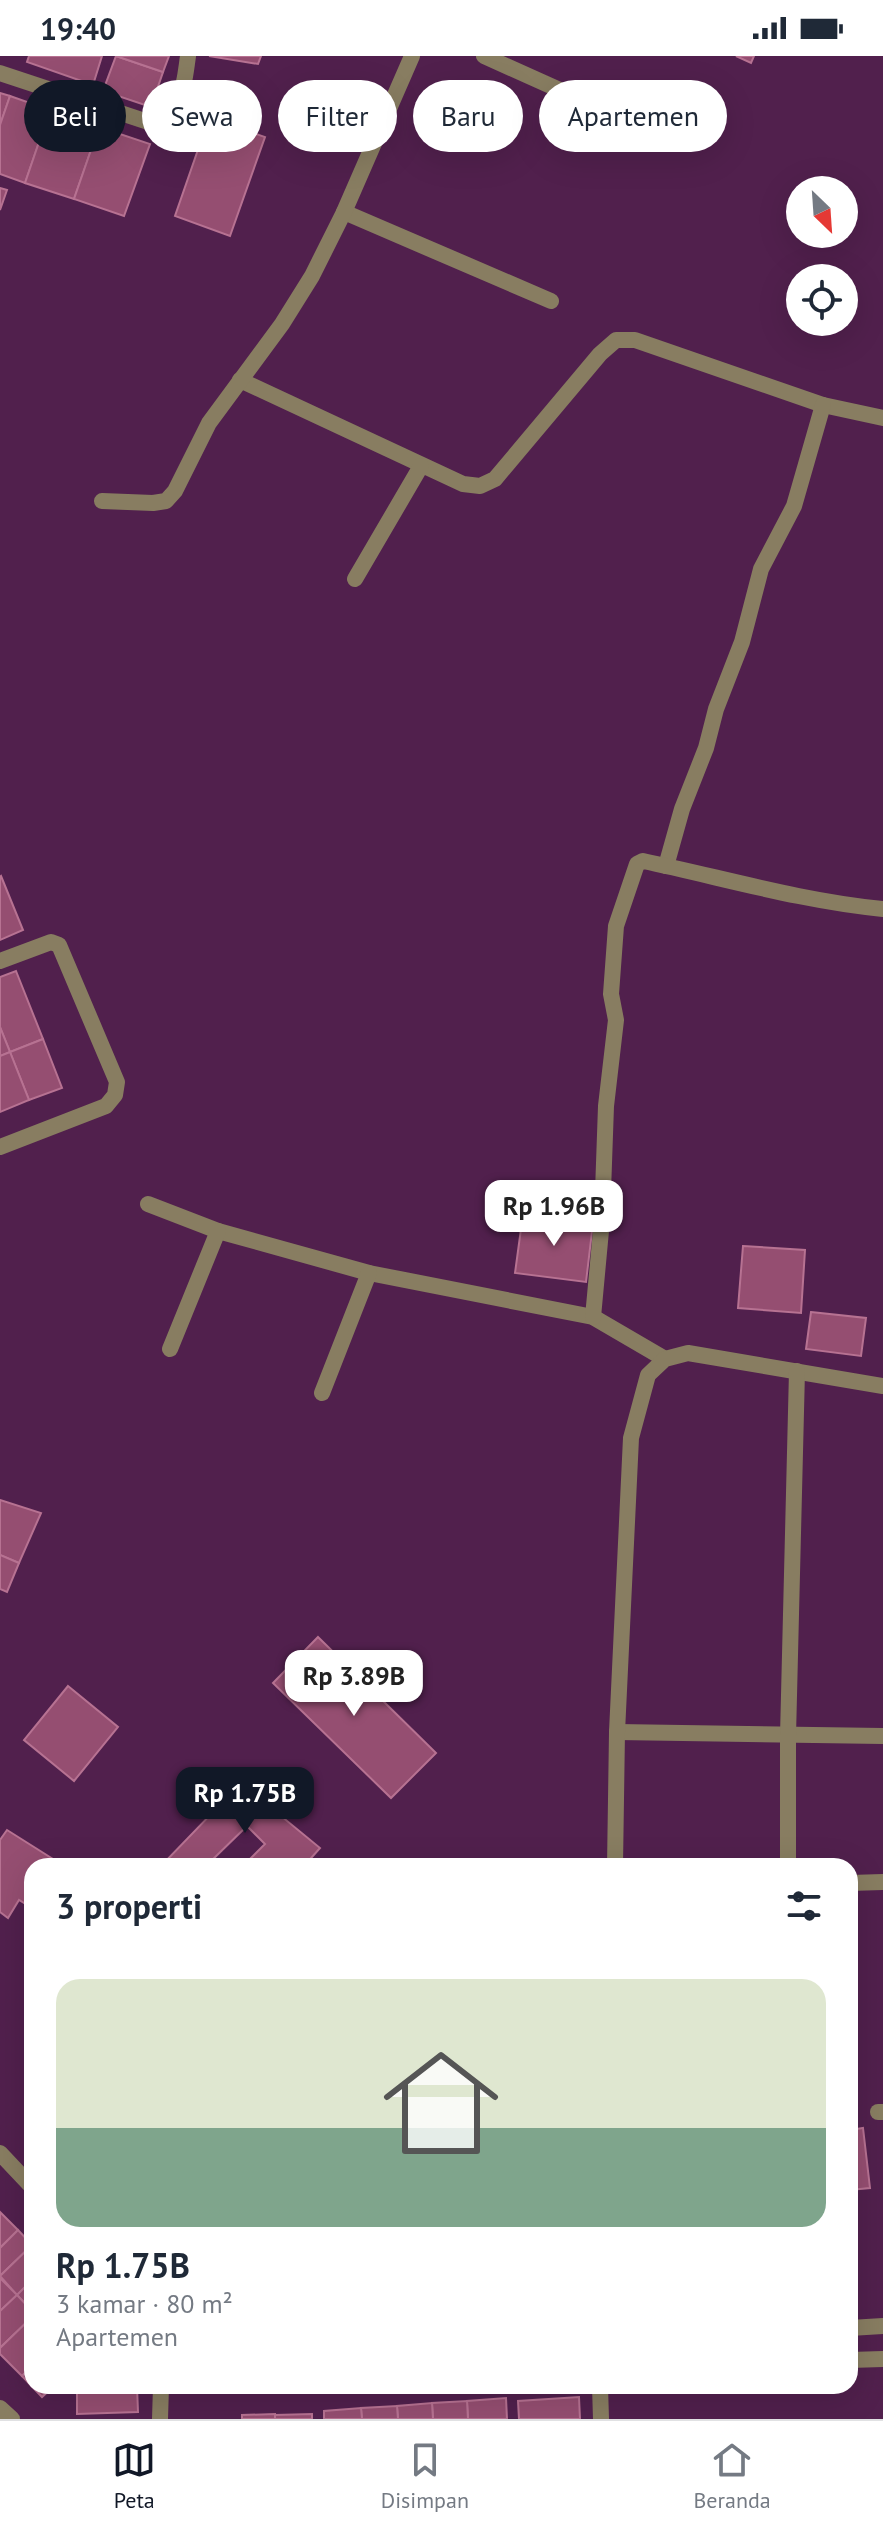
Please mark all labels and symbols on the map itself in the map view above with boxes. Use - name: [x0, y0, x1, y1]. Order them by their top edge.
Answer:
- north arrow: [786, 176, 858, 248]
- pin: Rp 1.96B: [471, 1180, 637, 1248]
- pin: Rp 3.89B: [271, 1650, 437, 1718]
- pin: Rp 1.75B: [162, 1767, 328, 1835]

